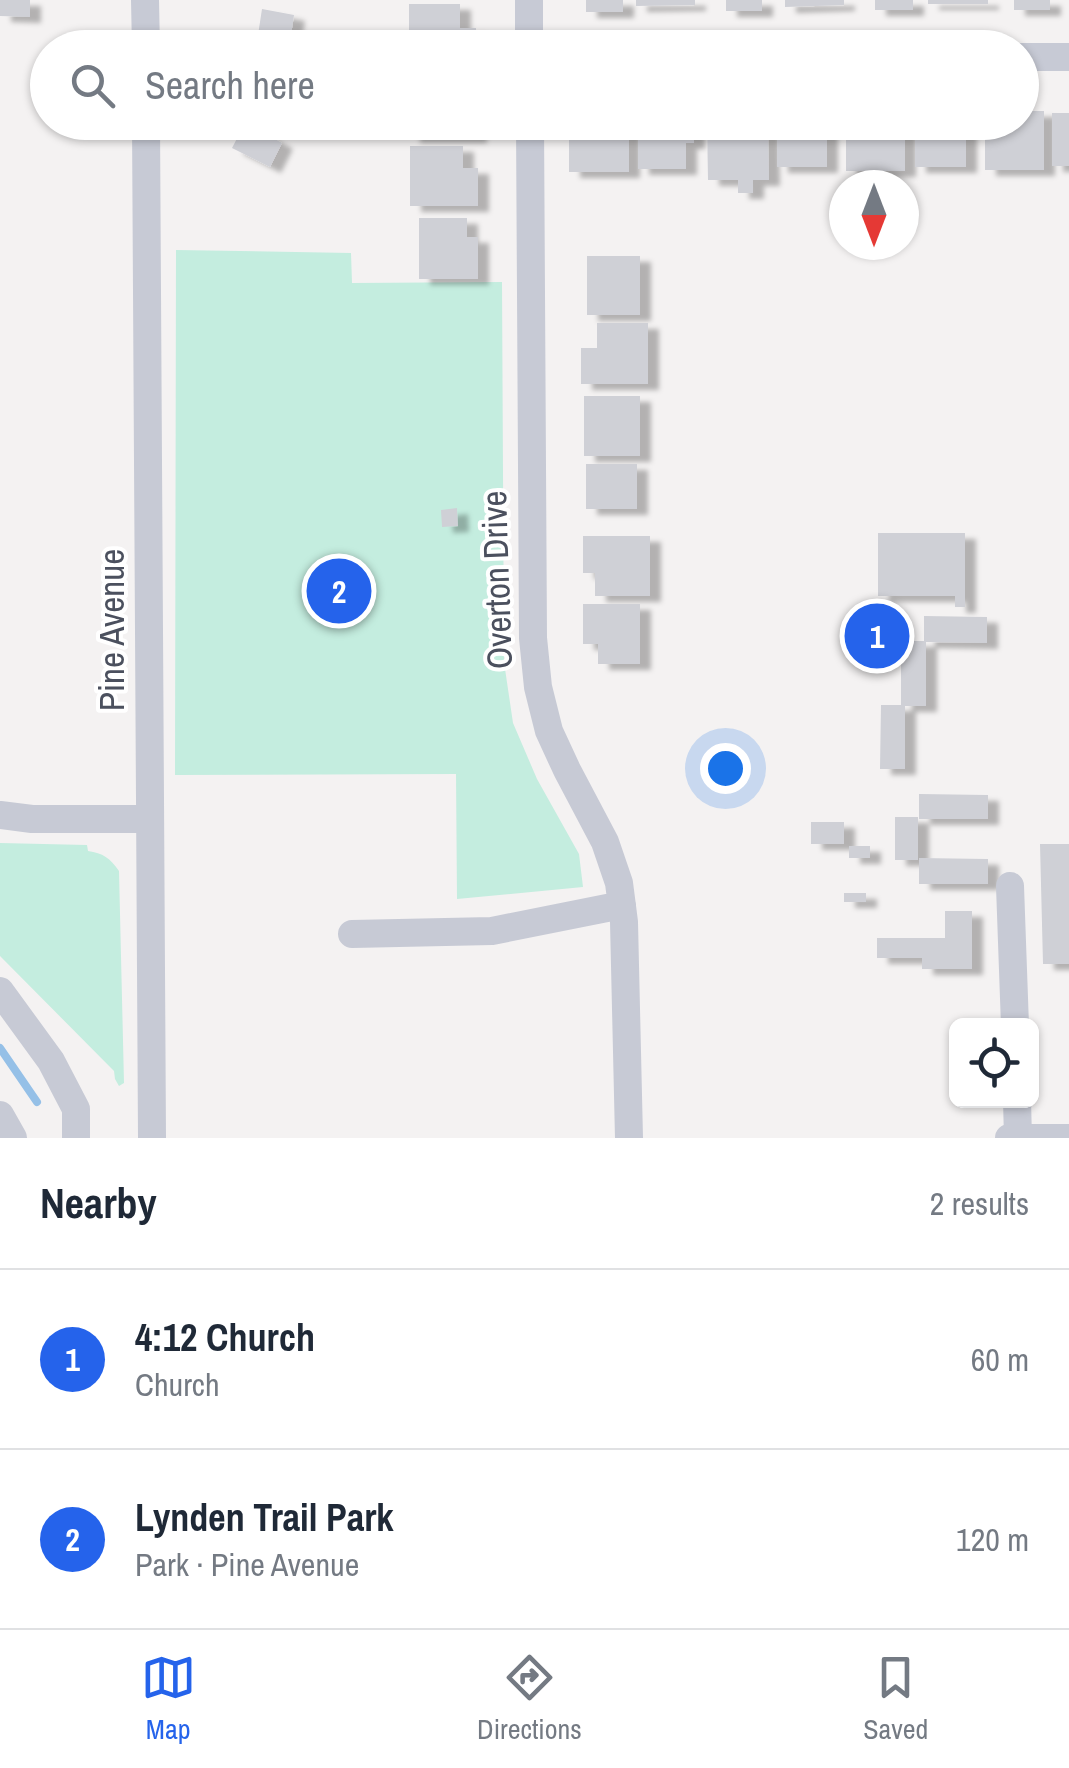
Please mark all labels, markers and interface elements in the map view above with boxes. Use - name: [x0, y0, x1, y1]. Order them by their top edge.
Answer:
- search box: [30, 30, 1039, 140]
- icon: search: [65, 58, 120, 113]
- text: Search here: [145, 60, 315, 111]
- north arrow: [829, 170, 919, 260]
- street label: Overton Drive: [470, 490, 523, 670]
- street label: Pine Avenue: [88, 549, 135, 711]
- pin: 2: [306, 554, 372, 628]
- pin: 1: [844, 598, 910, 674]
- your location: [700, 743, 751, 794]
- map controls: [949, 1018, 1039, 1108]
- button: locate: [949, 1018, 1039, 1108]
- text: Nearby: [40, 1175, 157, 1231]
- text: 2 results: [930, 1182, 1029, 1225]
- text: 4:12 Church: [135, 1312, 315, 1363]
- text: 1: [65, 1338, 80, 1381]
- text: 60 m: [971, 1338, 1029, 1381]
- text: Church: [135, 1363, 220, 1406]
- text: Lynden Trail Park: [135, 1492, 394, 1543]
- text: 2: [65, 1518, 80, 1561]
- text: 120 m: [956, 1518, 1029, 1561]
- text: Park · Pine Avenue: [135, 1543, 359, 1586]
- tab: Map: [141, 1650, 196, 1748]
- tab: Directions: [477, 1650, 582, 1748]
- tab: Saved: [863, 1650, 928, 1748]

